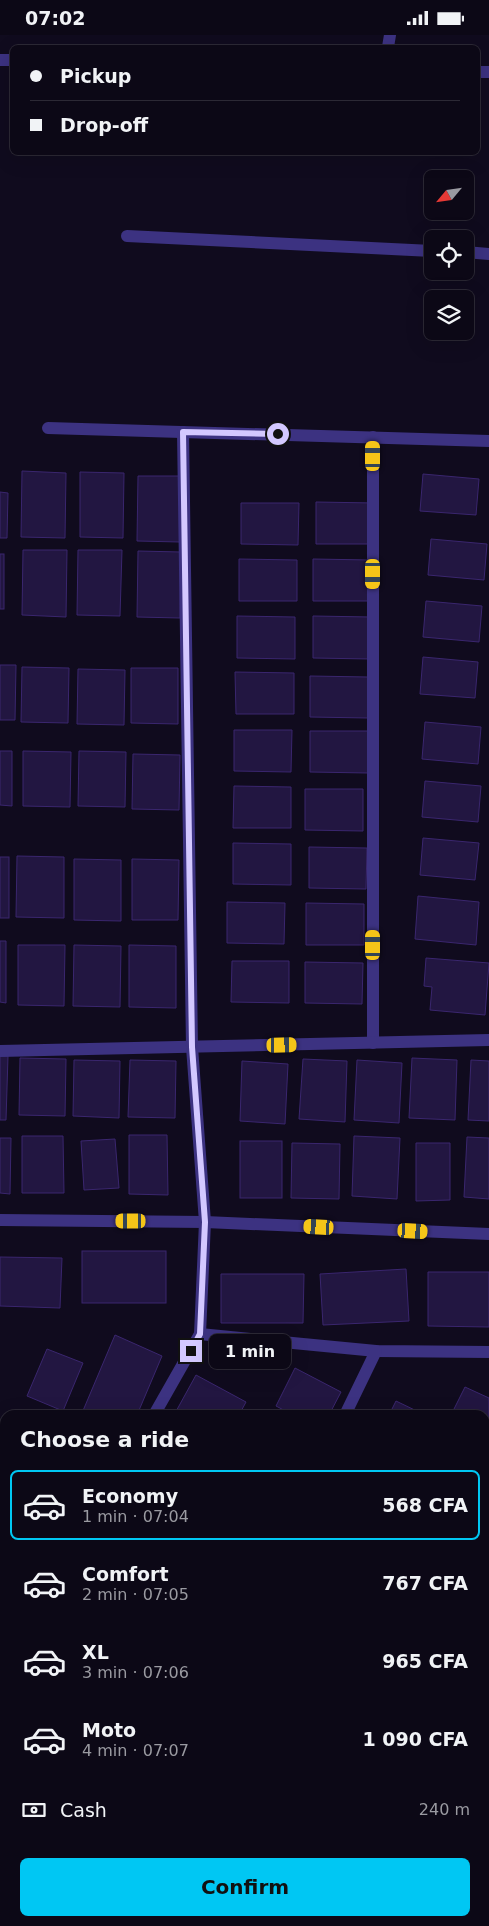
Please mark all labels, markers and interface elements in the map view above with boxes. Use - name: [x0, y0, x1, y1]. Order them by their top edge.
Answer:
- text: 07:02: [25, 7, 85, 29]
- text: Pickup: [60, 65, 131, 87]
- text: Drop-off: [60, 114, 148, 136]
- north arrow: [424, 170, 474, 220]
- map controls: [424, 170, 474, 340]
- button: locate: [424, 230, 474, 280]
- button: layers: [424, 290, 474, 340]
- route start: [267, 423, 289, 445]
- car: [365, 441, 380, 471]
- car: [365, 559, 380, 589]
- car: [365, 930, 380, 960]
- car: [266, 1037, 297, 1053]
- car: [116, 1214, 146, 1229]
- car: [303, 1219, 334, 1235]
- car: [397, 1223, 428, 1239]
- callout: 1 min: [208, 1333, 291, 1369]
- route end: [180, 1340, 202, 1362]
- text: 1 min: [225, 1342, 275, 1361]
- text: Choose a ride: [20, 1427, 189, 1452]
- icon: car: [22, 1483, 67, 1528]
- text: Economy: [82, 1485, 178, 1507]
- text: 568 CFA: [382, 1494, 468, 1516]
- text: 1 min · 07:04: [82, 1507, 189, 1526]
- icon: car: [22, 1561, 67, 1606]
- text: Comfort: [82, 1563, 169, 1585]
- text: 767 CFA: [382, 1572, 468, 1594]
- text: 2 min · 07:05: [82, 1585, 189, 1604]
- icon: car: [22, 1639, 67, 1684]
- text: XL: [82, 1641, 109, 1663]
- text: 965 CFA: [382, 1650, 468, 1672]
- text: 3 min · 07:06: [82, 1663, 189, 1682]
- icon: car: [22, 1717, 67, 1762]
- text: Moto: [82, 1719, 136, 1741]
- text: 1 090 CFA: [362, 1728, 468, 1750]
- text: 4 min · 07:07: [82, 1741, 189, 1760]
- icon: cash: [20, 1796, 48, 1824]
- text: Cash: [60, 1799, 107, 1821]
- text: 240 m: [419, 1800, 470, 1819]
- button: Confirm: [20, 1858, 470, 1916]

